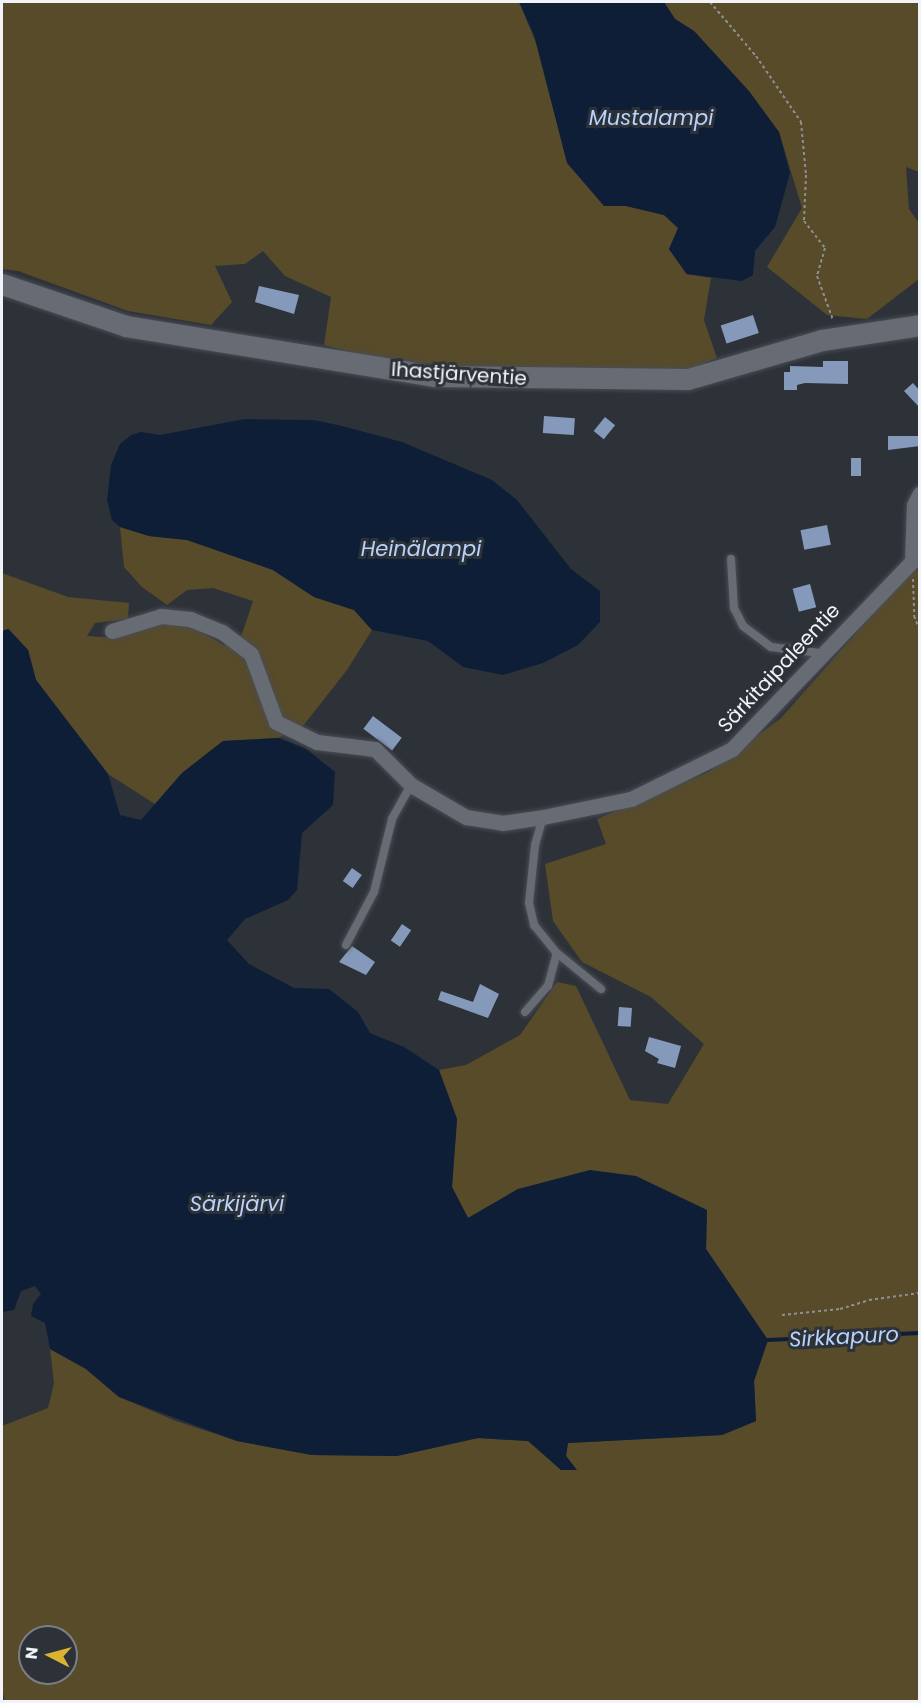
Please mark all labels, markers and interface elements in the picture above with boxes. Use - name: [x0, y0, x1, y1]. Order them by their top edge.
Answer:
- water label: Mustalampi: [589, 105, 713, 131]
- street label: Ihastjärventie: [390, 357, 528, 391]
- water label: Heinälampi: [361, 536, 481, 562]
- street label: Särkitaipaleentie: [713, 598, 845, 738]
- water label: Särkijärvi: [190, 1191, 284, 1217]
- water label: Sirkkapuro: [788, 1322, 900, 1352]
- north arrow: [18, 1625, 78, 1685]
- text: N: [20, 1646, 44, 1660]

